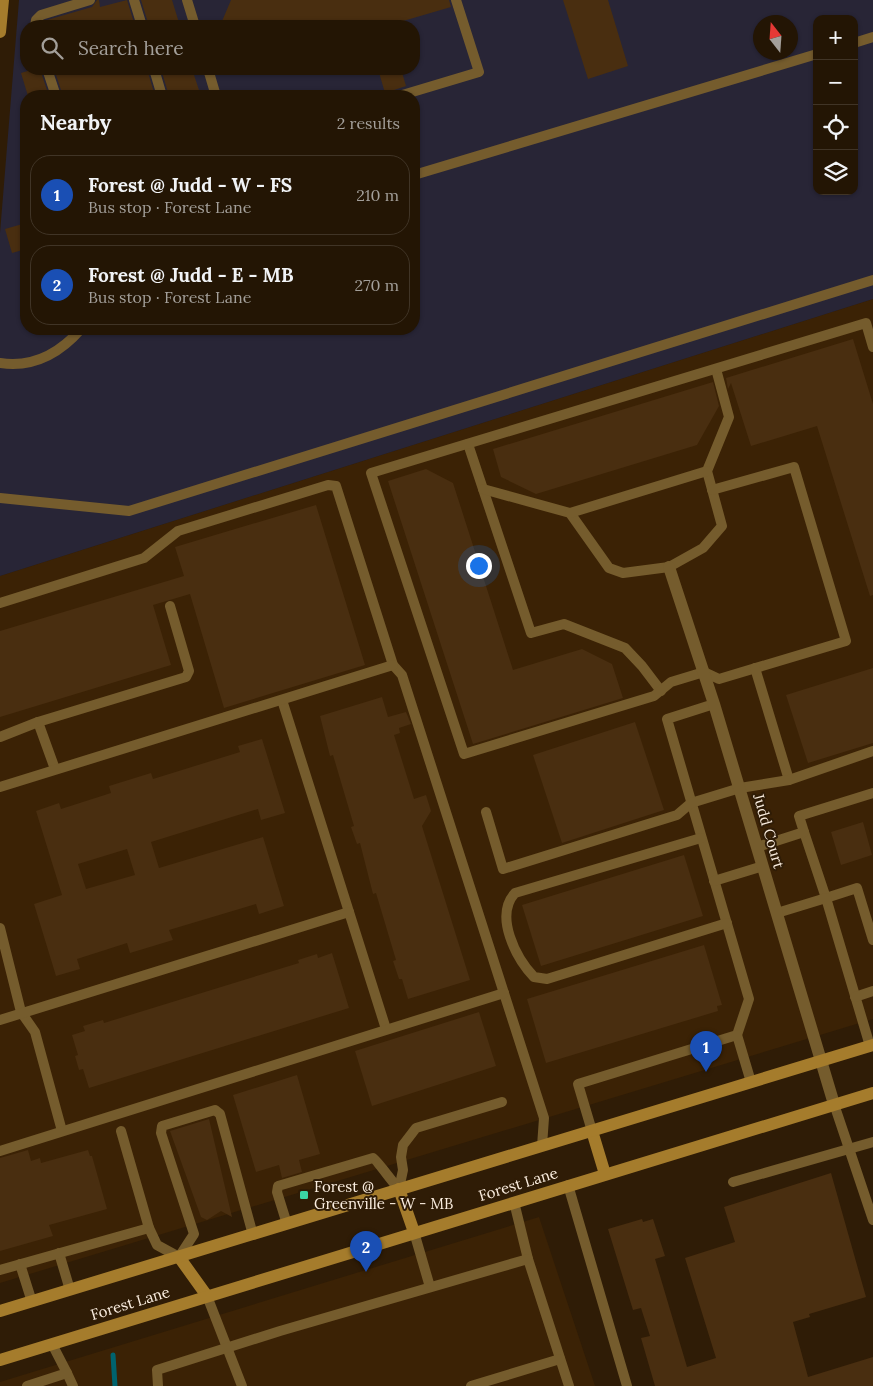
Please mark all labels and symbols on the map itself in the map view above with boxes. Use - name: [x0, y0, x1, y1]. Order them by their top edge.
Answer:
- north arrow: [753, 15, 798, 60]
- your location: [466, 553, 492, 579]
- street label: Judd Court: [749, 790, 789, 871]
- pin: 1: [690, 1031, 722, 1072]
- street label: Forest Lane: [476, 1163, 560, 1205]
- place label: Forest @ Greenville - W - MB: [314, 1177, 453, 1213]
- marker: Forest @ Greenville - W - MB: [298, 1189, 310, 1201]
- pin: 2: [350, 1231, 382, 1272]
- street label: Forest Lane: [88, 1282, 172, 1324]

